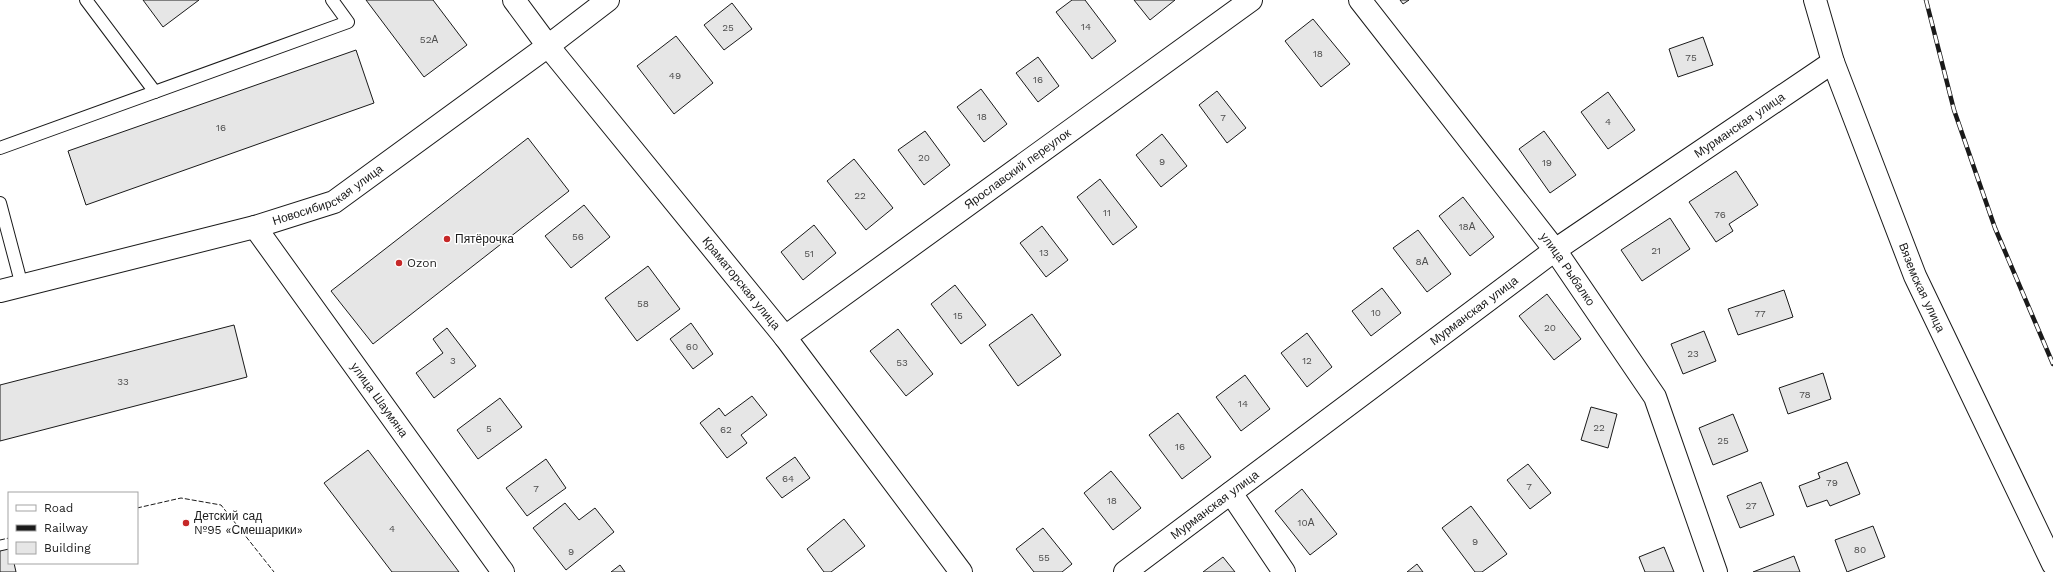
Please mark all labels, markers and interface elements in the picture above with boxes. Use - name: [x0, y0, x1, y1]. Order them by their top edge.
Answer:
- house number: 14: [1081, 21, 1091, 32]
- house number: 25: [722, 22, 734, 33]
- house number: 52А: [420, 34, 438, 45]
- house number: 18: [1313, 48, 1323, 59]
- house number: 75: [1685, 52, 1697, 63]
- house number: 49: [669, 70, 681, 81]
- house number: 16: [1033, 74, 1043, 85]
- street label: Мурманская улица: [1692, 89, 1788, 161]
- house number: 18: [977, 111, 987, 122]
- house number: 7: [1220, 112, 1226, 123]
- house number: 4: [1605, 116, 1611, 127]
- house number: 16: [216, 122, 226, 133]
- street label: Ярославский переулок: [962, 125, 1074, 212]
- house number: 20: [918, 152, 930, 163]
- house number: 9: [1159, 156, 1165, 167]
- house number: 19: [1542, 157, 1552, 168]
- street label: Новосибирская улица: [271, 162, 386, 228]
- house number: 22: [854, 190, 866, 201]
- house number: 11: [1103, 207, 1111, 218]
- house number: 76: [1714, 209, 1726, 220]
- house number: 18А: [1459, 221, 1476, 232]
- street label: улица Рыбалко: [1537, 230, 1598, 309]
- house number: 56: [572, 231, 584, 242]
- place label: Пятёрочка: [455, 232, 514, 246]
- marker: Пятёрочка: [442, 234, 452, 244]
- street label: Краматорская улица: [699, 234, 783, 333]
- street label: Вяземская улица: [1896, 241, 1948, 335]
- house number: 21: [1651, 245, 1661, 256]
- house number: 13: [1039, 247, 1049, 258]
- house number: 51: [804, 248, 814, 259]
- place label: Ozon: [407, 256, 437, 270]
- house number: 8А: [1416, 256, 1429, 267]
- marker: Ozon: [394, 258, 404, 268]
- street label: Мурманская улица: [1427, 273, 1521, 348]
- house number: 58: [637, 298, 649, 309]
- house number: 10: [1371, 307, 1381, 318]
- house number: 77: [1754, 308, 1766, 319]
- house number: 15: [953, 310, 963, 321]
- house number: 20: [1544, 322, 1556, 333]
- house number: 60: [686, 341, 698, 352]
- house number: 23: [1687, 348, 1699, 359]
- house number: 3: [450, 355, 456, 366]
- house number: 12: [1302, 355, 1312, 366]
- house number: 53: [896, 357, 908, 368]
- street label: улица Шаумяна: [348, 360, 411, 440]
- house number: 33: [117, 376, 129, 387]
- house number: 78: [1799, 389, 1811, 400]
- house number: 14: [1238, 398, 1248, 409]
- house number: 22: [1593, 422, 1605, 433]
- house number: 5: [486, 423, 492, 434]
- house number: 62: [720, 424, 732, 435]
- house number: 25: [1717, 435, 1729, 446]
- house number: 16: [1175, 441, 1185, 452]
- street label: Мурманская улица: [1168, 467, 1262, 542]
- house number: 64: [782, 473, 794, 484]
- house number: 79: [1826, 477, 1838, 488]
- house number: 7: [1526, 481, 1532, 492]
- house number: 7: [533, 483, 539, 494]
- legend: [8, 492, 138, 564]
- house number: 18: [1107, 495, 1117, 506]
- house number: 27: [1745, 500, 1757, 511]
- text: Road: [44, 501, 73, 515]
- place label: Детский сад №95 «Смешарики»: [194, 509, 303, 537]
- house number: 10А: [1298, 517, 1315, 528]
- marker: Детский сад №95 «Смешарики»: [181, 518, 191, 528]
- text: Railway: [44, 521, 89, 535]
- house number: 4: [389, 523, 395, 534]
- house number: 9: [1472, 536, 1478, 547]
- text: Building: [44, 541, 91, 555]
- house number: 80: [1854, 544, 1866, 555]
- house number: 9: [568, 546, 574, 557]
- house number: 55: [1038, 552, 1050, 563]

